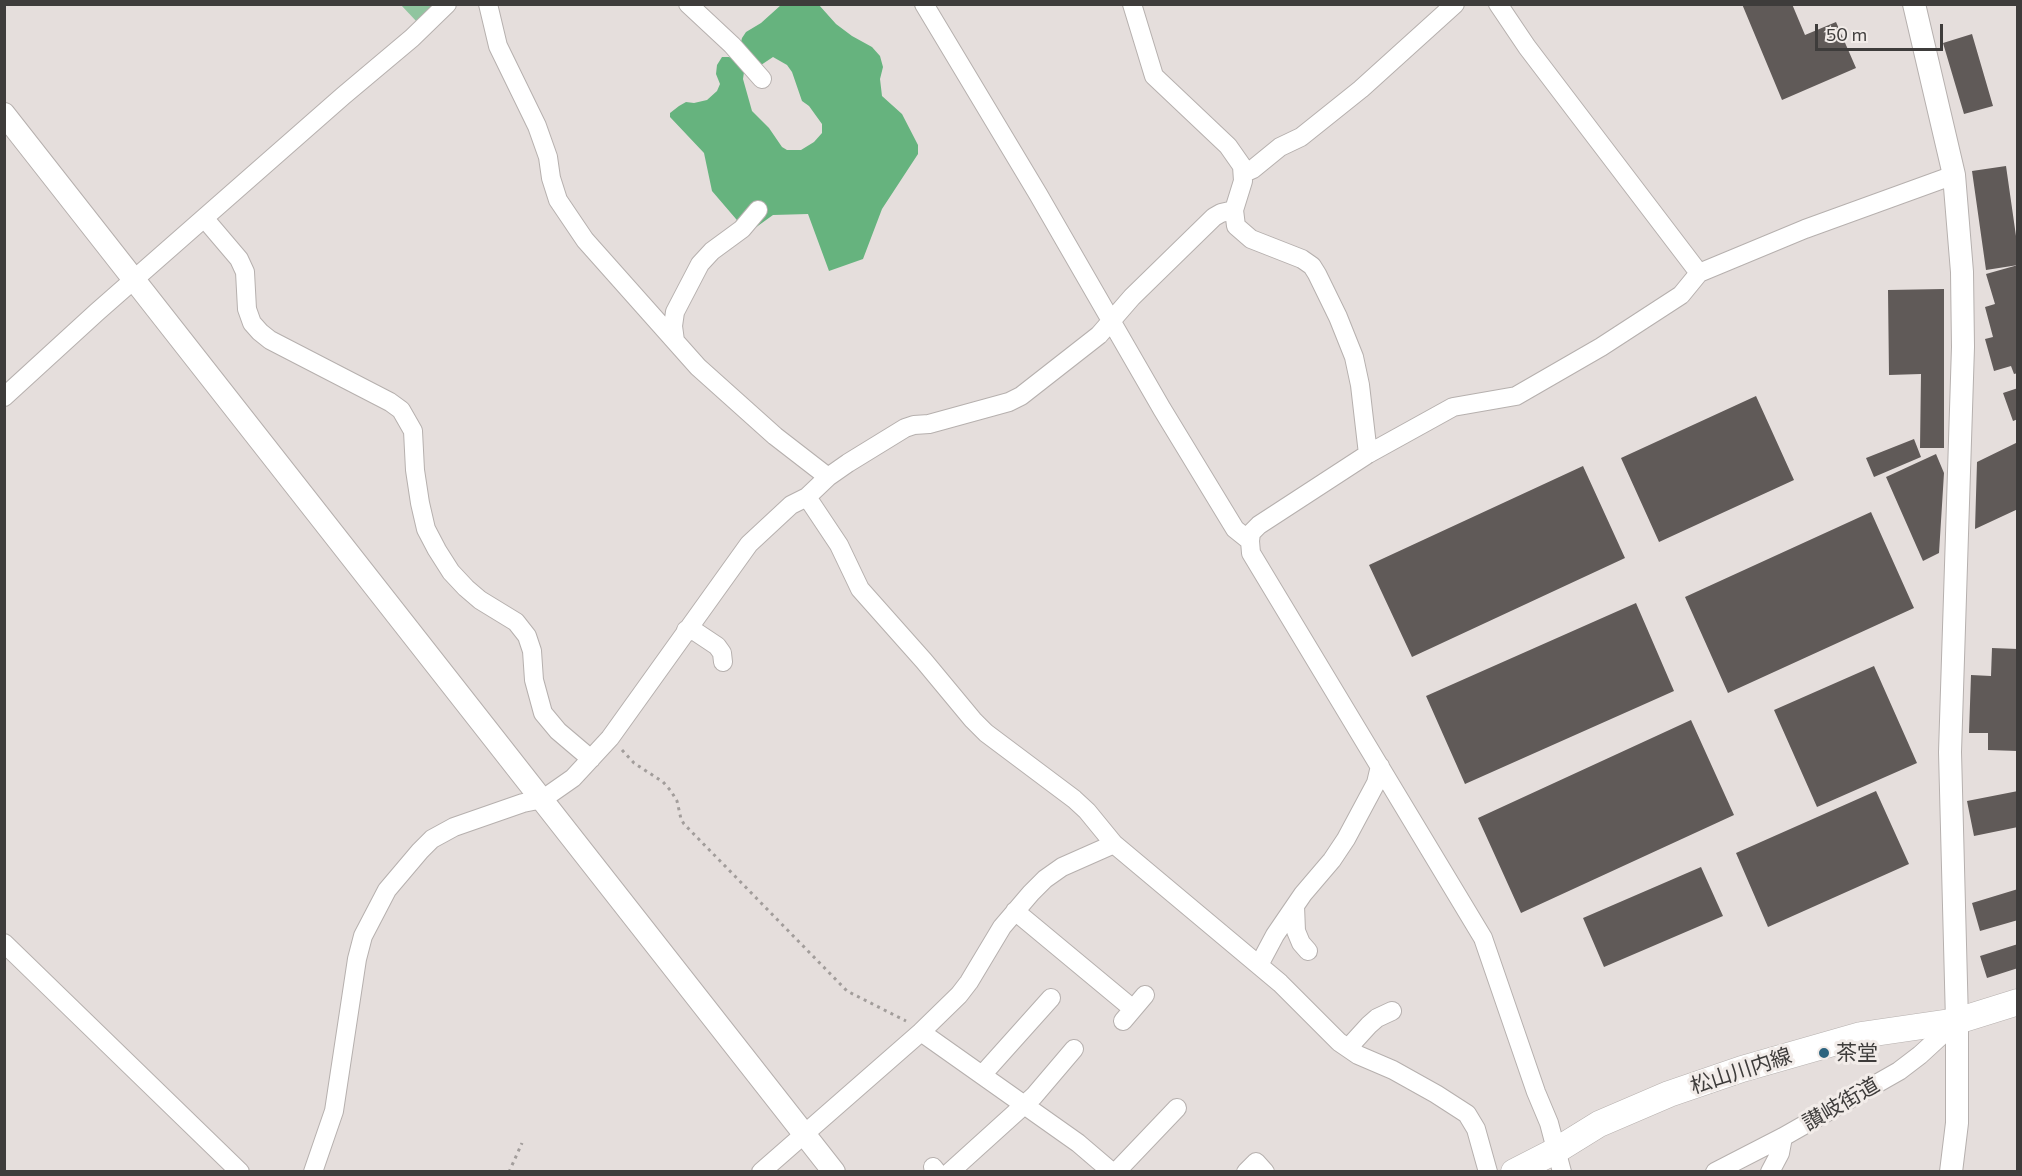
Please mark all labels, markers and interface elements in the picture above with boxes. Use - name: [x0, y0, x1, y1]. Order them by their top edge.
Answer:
- scale bar: [1818, 12, 1946, 50]
- text: 50 m: [1826, 23, 1867, 45]
- place label: 茶堂: [1836, 1040, 1878, 1066]
- street label: 松山川内線: [1687, 1043, 1795, 1099]
- marker: 茶堂: [1817, 1046, 1831, 1060]
- street label: 讃岐街道: [1798, 1072, 1884, 1136]

